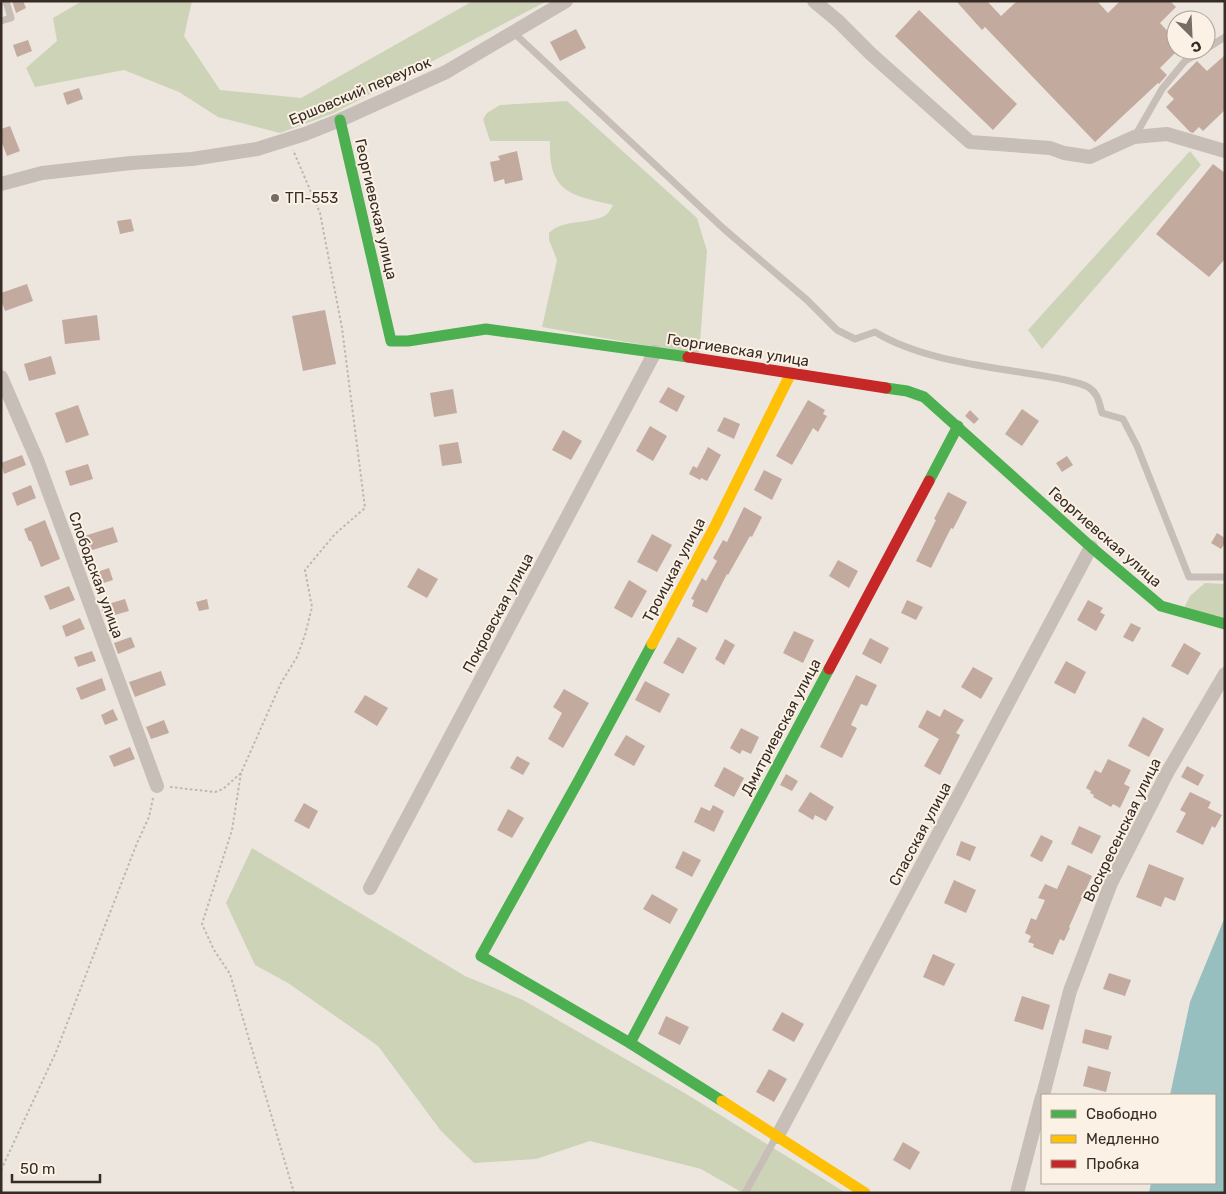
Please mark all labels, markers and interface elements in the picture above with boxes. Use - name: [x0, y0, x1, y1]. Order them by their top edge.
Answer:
- north arrow: [1166, 10, 1216, 60]
- text: С: [1188, 37, 1204, 56]
- street label: Ершовский переулок: [286, 53, 434, 129]
- street label: Георгиевская улица: [351, 137, 401, 281]
- place label: ТП-553: [285, 189, 338, 207]
- marker: ТП-553: [269, 192, 281, 204]
- street label: Георгиевская улица: [666, 330, 810, 370]
- street label: Георгиевская улица: [1045, 483, 1165, 591]
- street label: Слободская улица: [65, 509, 127, 641]
- street label: Троицкая улица: [639, 515, 709, 625]
- street label: Покровская улица: [459, 550, 537, 676]
- street label: Дмитриевская улица: [737, 656, 825, 798]
- street label: Воскресенская улица: [1079, 755, 1165, 905]
- street label: Спасская улица: [885, 779, 955, 889]
- legend: [1041, 1094, 1216, 1184]
- text: Свободно: [1086, 1105, 1157, 1123]
- text: Медленно: [1086, 1130, 1159, 1148]
- scale bar: [12, 1152, 100, 1184]
- text: Пробка: [1086, 1155, 1139, 1173]
- text: 50 m: [20, 1160, 55, 1178]

